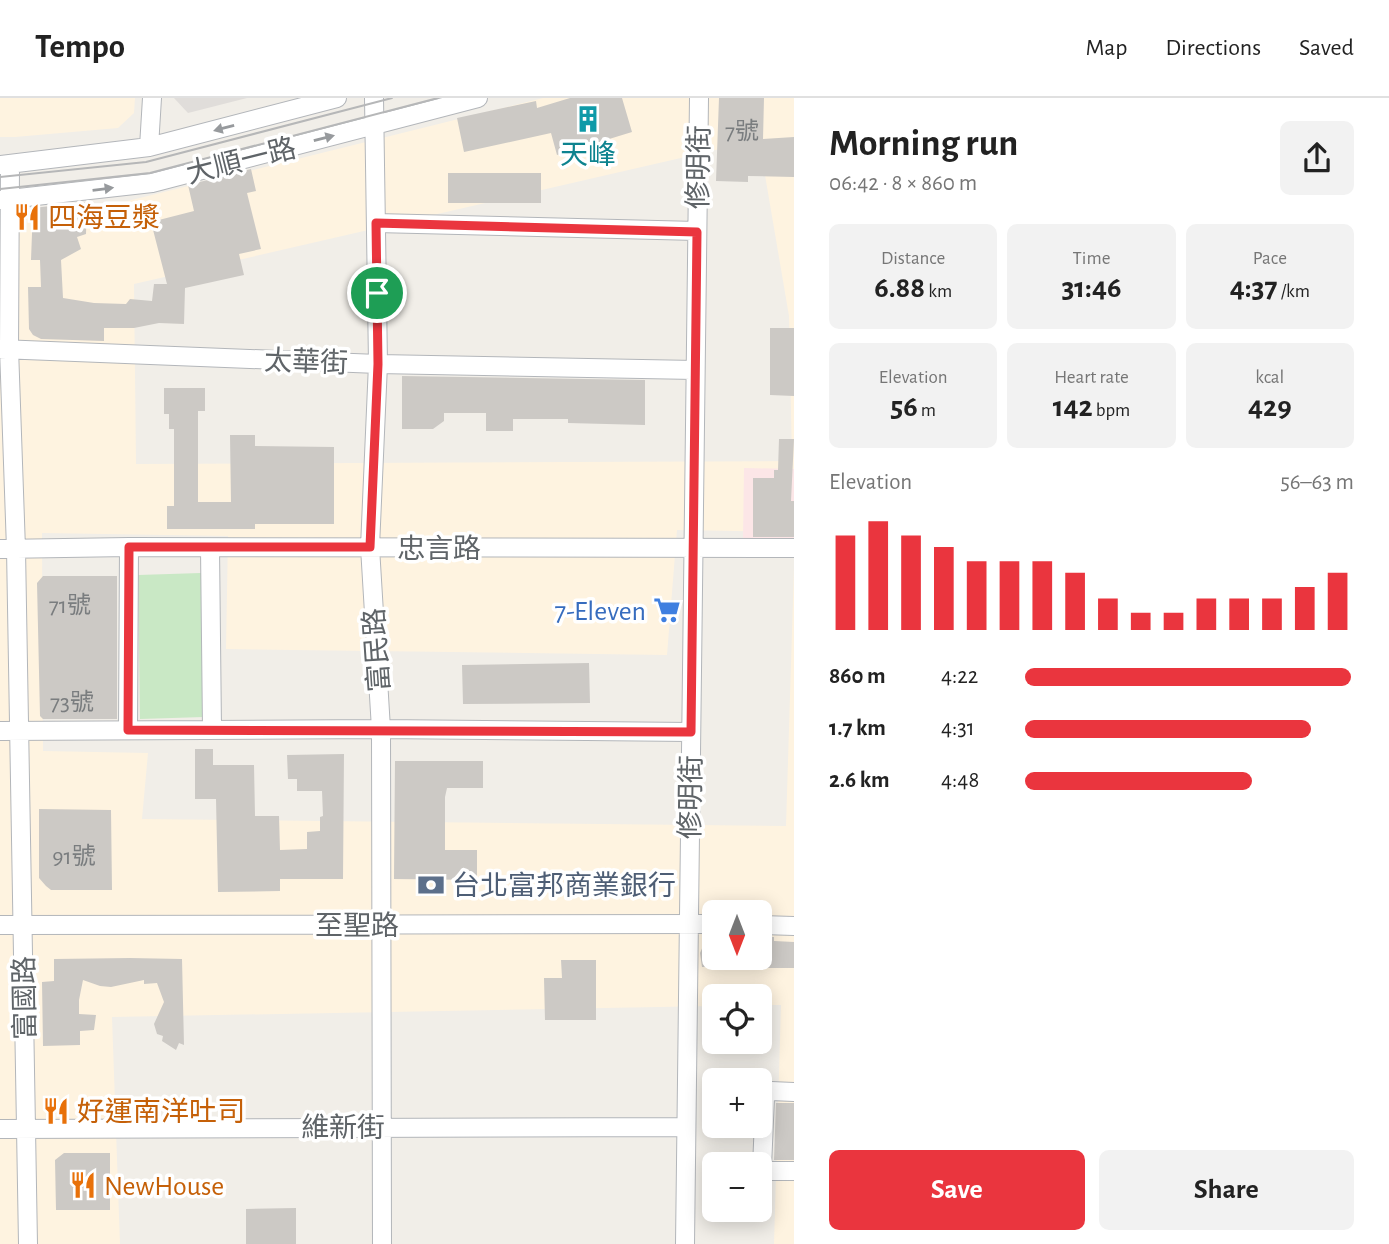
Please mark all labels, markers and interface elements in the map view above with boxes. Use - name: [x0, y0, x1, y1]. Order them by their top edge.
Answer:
- text: Tempo: [35, 31, 125, 64]
- text: Map: [1085, 36, 1127, 60]
- text: Directions: [1165, 36, 1261, 60]
- text: Saved: [1299, 36, 1354, 60]
- building icon: 天峰: [573, 104, 603, 134]
- house number: 7號: [725, 118, 759, 144]
- button: share: [1280, 121, 1354, 195]
- one-way arrow: [213, 123, 235, 134]
- street label: 修明街: [683, 125, 715, 209]
- text: Morning run: [829, 125, 1018, 163]
- one-way arrow: [314, 132, 336, 143]
- street label: 大順一路: [183, 133, 299, 189]
- place label: 天峰: [560, 140, 616, 170]
- text: 06:42 · 8 × 860 m: [829, 172, 977, 195]
- one-way arrow: [92, 183, 114, 194]
- restaurant icon: 四海豆漿: [12, 202, 42, 232]
- place label: 四海豆漿: [48, 203, 160, 233]
- text: Distance: [881, 249, 945, 268]
- text: Time: [1073, 249, 1110, 268]
- text: Pace: [1253, 249, 1287, 268]
- pin: [347, 263, 407, 323]
- text: 6.88: [874, 273, 925, 303]
- text: 31:46: [1061, 273, 1122, 303]
- text: 4:37: [1230, 273, 1278, 303]
- icon: arrive: [358, 274, 396, 312]
- text: km: [925, 282, 952, 301]
- text: /km: [1278, 282, 1310, 301]
- street label: 太華街: [263, 346, 348, 378]
- text: Elevation: [879, 368, 948, 387]
- text: Heart rate: [1054, 368, 1129, 387]
- text: kcal: [1255, 368, 1284, 387]
- text: 56: [890, 392, 918, 422]
- text: 142: [1053, 392, 1093, 422]
- text: 429: [1248, 392, 1292, 422]
- text: m: [918, 401, 936, 420]
- text: bpm: [1093, 401, 1130, 420]
- text: Elevation: [829, 471, 912, 494]
- text: 56–63 m: [1280, 471, 1354, 494]
- street label: 忠言路: [397, 534, 481, 564]
- house number: 71號: [49, 592, 91, 618]
- supermarket icon: 7-Eleven: [652, 595, 682, 625]
- place label: 7-Eleven: [554, 598, 646, 626]
- street label: 富民路: [359, 607, 395, 693]
- text: 860 m: [829, 665, 885, 688]
- text: 4:22: [941, 665, 978, 688]
- house number: 73號: [50, 689, 94, 715]
- text: 1.7 km: [829, 717, 886, 740]
- text: 4:31: [941, 717, 975, 740]
- street label: 修明街: [675, 755, 707, 839]
- text: 2.6 km: [829, 769, 890, 792]
- text: 4:48: [941, 769, 979, 792]
- house number: 91號: [52, 843, 96, 869]
- bank icon: 台北富邦商業銀行: [416, 870, 446, 900]
- place label: 台北富邦商業銀行: [452, 871, 676, 901]
- north arrow: [702, 900, 772, 970]
- map controls: [702, 900, 772, 1222]
- street label: 至聖路: [315, 911, 399, 941]
- street label: 富國路: [9, 956, 41, 1040]
- button: locate: [702, 984, 772, 1054]
- button: +: [702, 1068, 772, 1138]
- restaurant icon: 好運南洋吐司: [41, 1096, 71, 1126]
- place label: 好運南洋吐司: [77, 1097, 245, 1127]
- street label: 維新街: [301, 1113, 385, 1143]
- button: Save: [829, 1150, 1085, 1230]
- button: Share: [1099, 1150, 1354, 1230]
- button: −: [702, 1152, 772, 1222]
- restaurant icon: NewHouse: [68, 1170, 98, 1200]
- place label: NewHouse: [104, 1173, 224, 1201]

